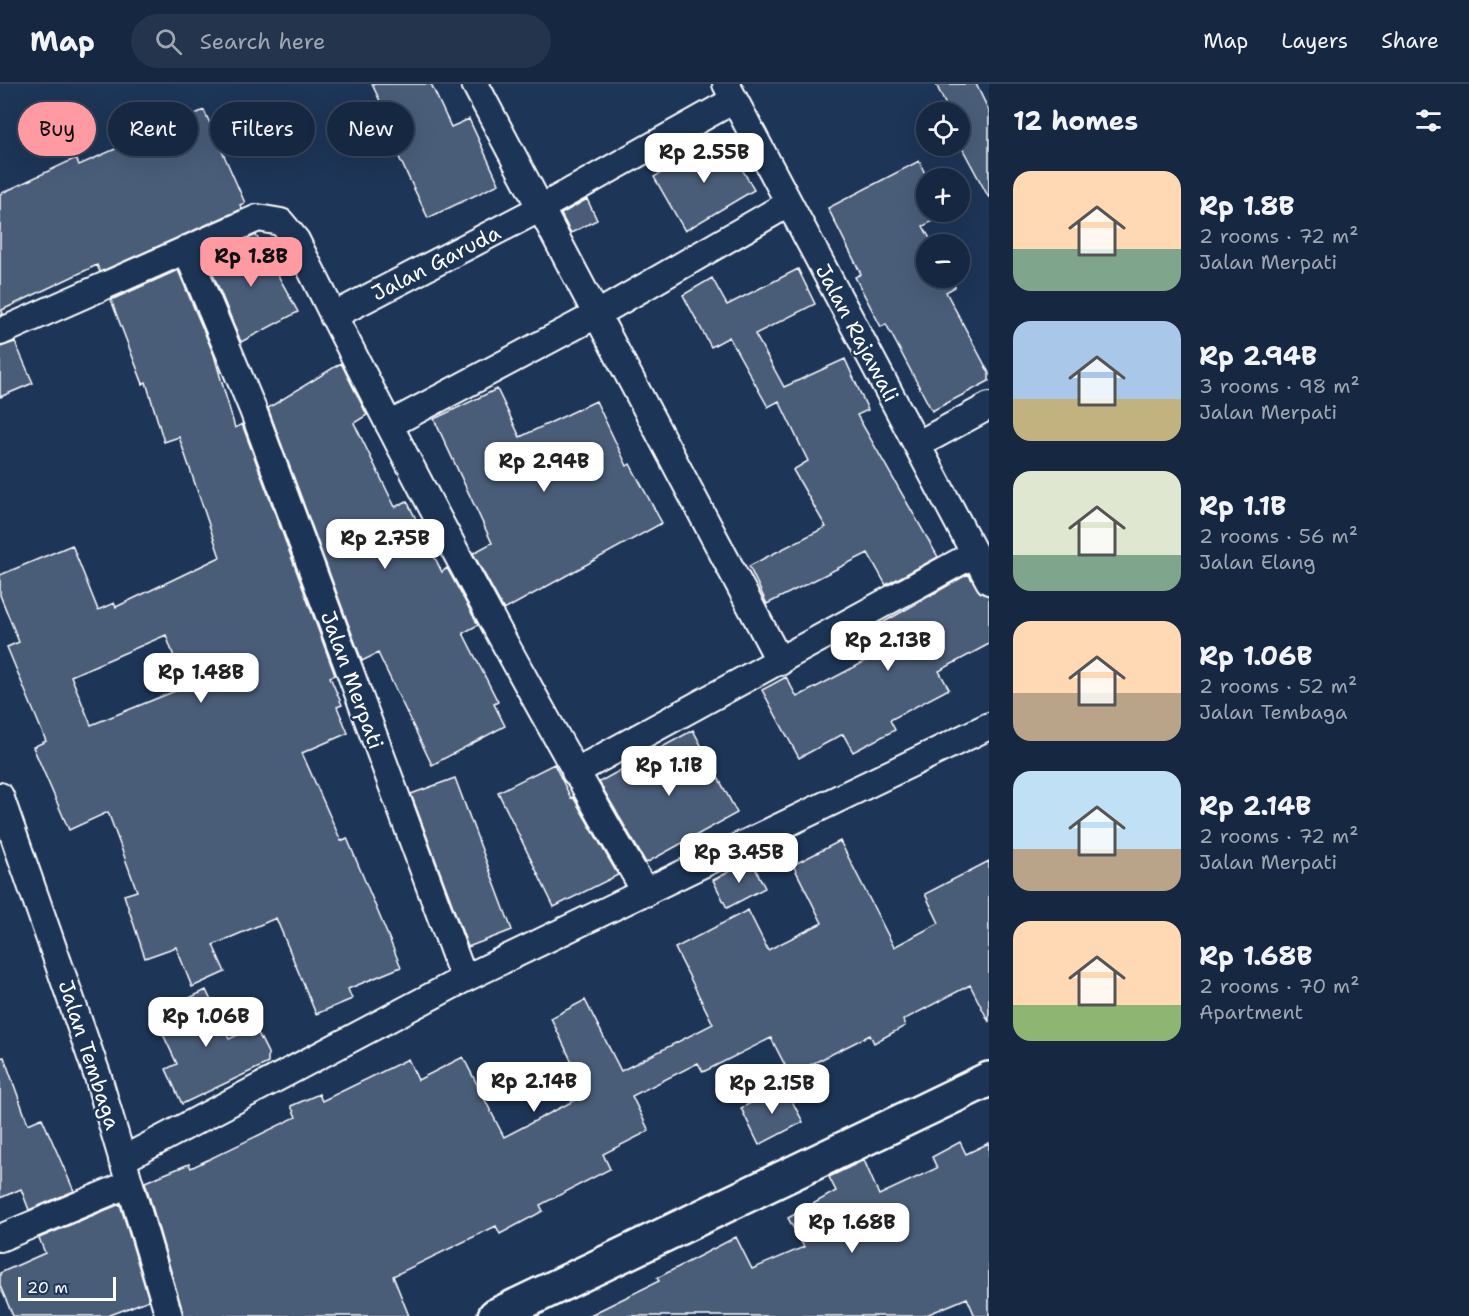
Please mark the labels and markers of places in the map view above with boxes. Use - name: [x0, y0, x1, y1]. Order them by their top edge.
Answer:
- pin: Rp 2.55B: [642, 133, 766, 184]
- pin: Rp 1.8B: [196, 237, 306, 288]
- pin: Rp 2.94B: [482, 442, 606, 493]
- pin: Rp 2.75B: [323, 519, 447, 570]
- pin: Rp 2.13B: [826, 621, 950, 672]
- pin: Rp 1.48B: [139, 653, 263, 704]
- pin: Rp 1.1B: [614, 746, 724, 797]
- pin: Rp 3.45B: [677, 833, 801, 884]
- pin: Rp 1.06B: [144, 997, 268, 1048]
- pin: Rp 2.14B: [472, 1062, 596, 1113]
- pin: Rp 2.15B: [710, 1064, 834, 1115]
- pin: Rp 1.68B: [790, 1203, 914, 1254]

